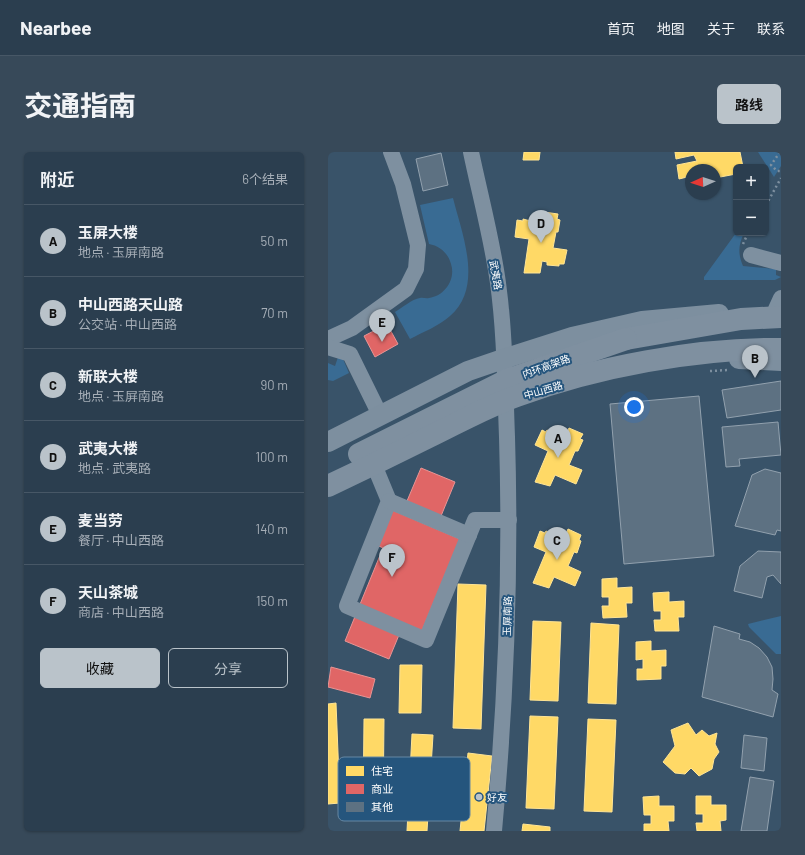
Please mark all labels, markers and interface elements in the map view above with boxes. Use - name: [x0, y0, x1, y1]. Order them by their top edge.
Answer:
- text: Nearbee: [20, 16, 92, 39]
- text: 首页: [607, 20, 635, 37]
- text: 地图: [657, 20, 685, 37]
- text: 关于: [707, 20, 735, 37]
- text: 联系: [757, 20, 785, 37]
- button: 路线: [717, 84, 781, 124]
- text: 交通指南: [24, 88, 136, 122]
- north arrow: [685, 164, 721, 200]
- map controls: [733, 164, 769, 236]
- button: +: [733, 164, 769, 200]
- text: 附近: [40, 169, 74, 189]
- text: 6个结果: [242, 171, 288, 187]
- button: −: [733, 200, 769, 236]
- pin: D: [528, 210, 554, 243]
- text: 玉屏大楼: [78, 223, 138, 241]
- text: A: [49, 233, 57, 249]
- text: 50 m: [261, 233, 288, 249]
- text: 地点 · 玉屏南路: [78, 244, 164, 260]
- street label: 武夷路: [487, 259, 505, 291]
- text: 中山西路天山路: [78, 295, 183, 313]
- text: B: [49, 305, 57, 321]
- text: 70 m: [261, 305, 288, 321]
- pin: E: [369, 309, 395, 342]
- text: 公交站 · 中山西路: [78, 316, 177, 332]
- pin: B: [742, 345, 768, 378]
- street label: 内环高架路: [520, 352, 572, 380]
- text: 新联大楼: [78, 367, 138, 385]
- text: C: [49, 377, 57, 393]
- text: 90 m: [261, 377, 288, 393]
- street label: 中山西路: [522, 379, 564, 401]
- text: 地点 · 玉屏南路: [78, 388, 164, 404]
- your location: [624, 397, 644, 417]
- pin: A: [545, 425, 571, 458]
- text: 武夷大楼: [78, 439, 138, 457]
- text: D: [49, 449, 57, 465]
- text: 100 m: [255, 449, 288, 465]
- text: 地点 · 武夷路: [78, 460, 151, 476]
- text: 麦当劳: [78, 511, 123, 529]
- text: E: [49, 521, 57, 537]
- text: 140 m: [256, 521, 288, 537]
- pin: C: [544, 527, 570, 560]
- text: 餐厅 · 中山西路: [78, 532, 164, 548]
- pin: F: [379, 544, 405, 577]
- text: 天山茶城: [78, 583, 138, 601]
- text: F: [49, 593, 57, 609]
- text: 150 m: [256, 593, 288, 609]
- street label: 玉屏南路: [500, 596, 514, 636]
- text: 商店 · 中山西路: [78, 604, 164, 620]
- button: 收藏: [40, 648, 160, 688]
- button: 分享: [168, 648, 288, 688]
- legend: [338, 757, 470, 821]
- text: 住宅: [371, 764, 393, 777]
- text: 商业: [371, 782, 393, 795]
- place label: 好友: [487, 791, 507, 803]
- marker: 好友: [474, 792, 484, 802]
- text: 其他: [371, 800, 393, 813]

